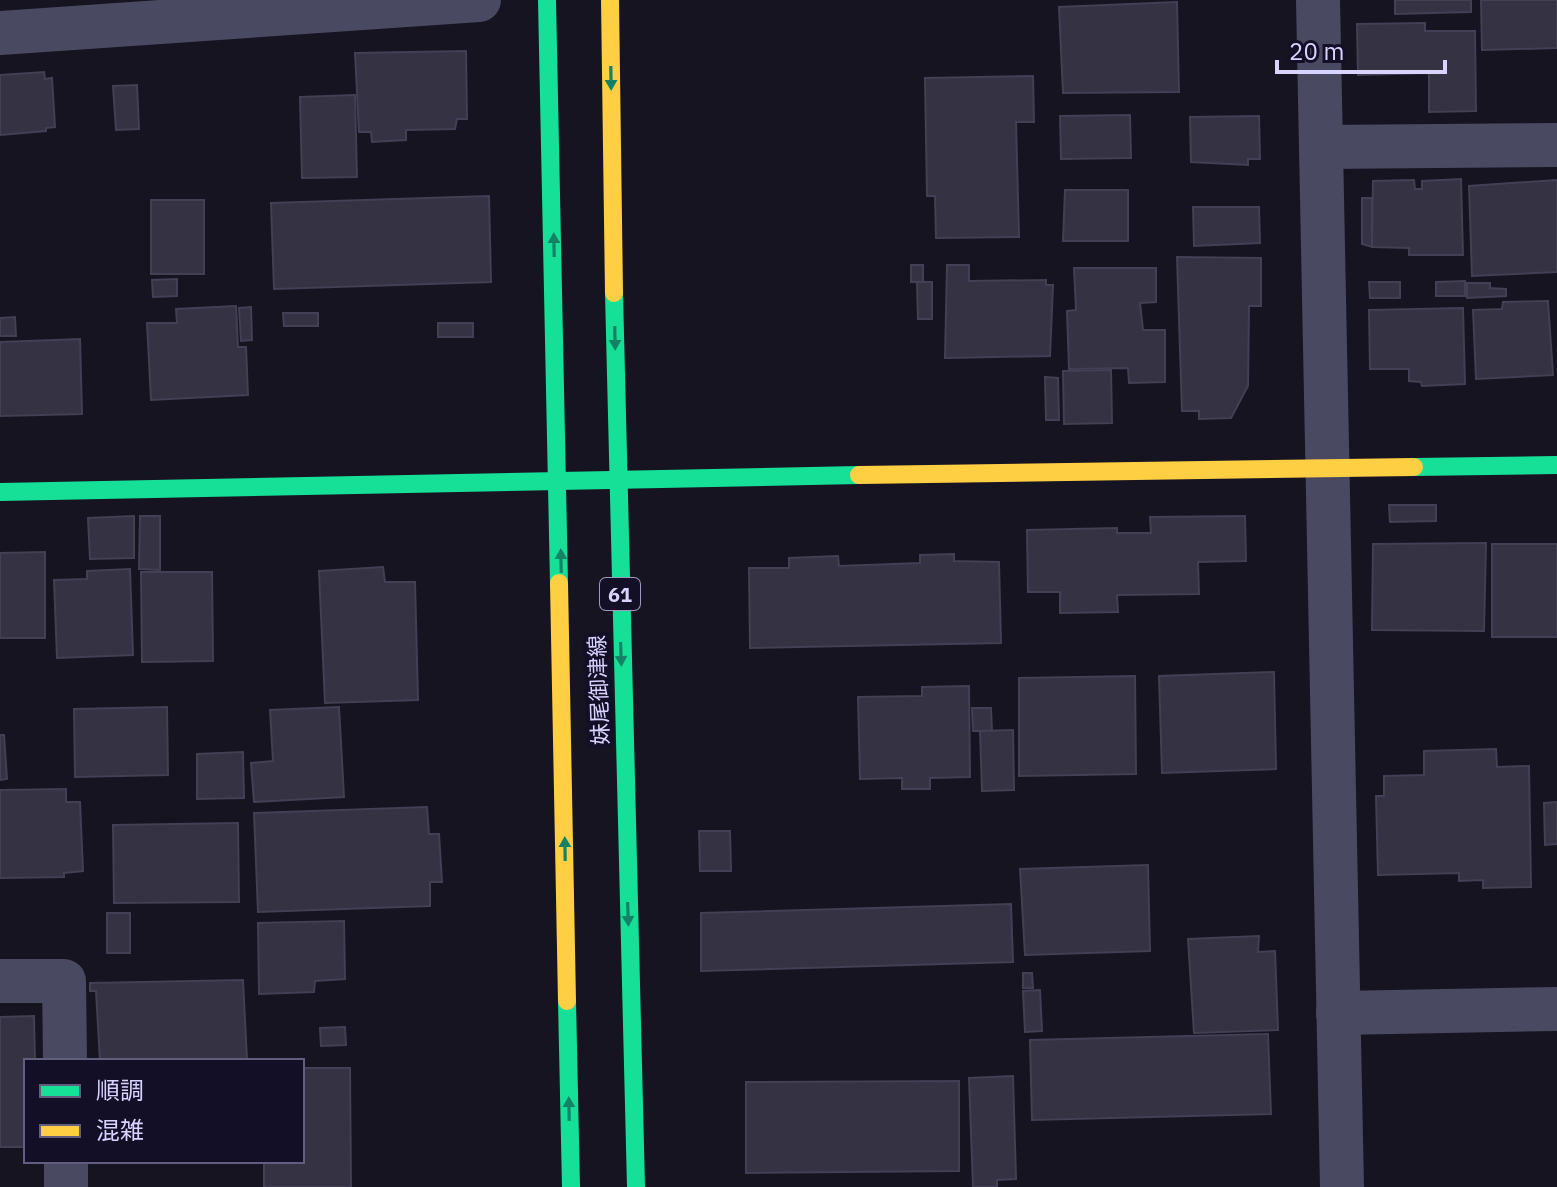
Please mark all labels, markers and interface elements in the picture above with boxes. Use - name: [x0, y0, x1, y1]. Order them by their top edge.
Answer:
- scale bar: [1277, 24, 1445, 74]
- text: 20 m: [1289, 35, 1344, 67]
- one-way arrow: [605, 66, 618, 91]
- one-way arrow: [547, 232, 560, 257]
- one-way arrow: [609, 326, 621, 351]
- one-way arrow: [555, 548, 567, 573]
- road number: 61: [600, 578, 640, 610]
- street label: 妹尾御津線: [582, 635, 614, 745]
- one-way arrow: [615, 642, 628, 667]
- one-way arrow: [559, 836, 572, 861]
- one-way arrow: [622, 902, 635, 927]
- legend: [24, 1059, 304, 1163]
- text: 順調: [96, 1074, 144, 1106]
- one-way arrow: [563, 1096, 576, 1121]
- text: 混雑: [96, 1114, 144, 1146]

